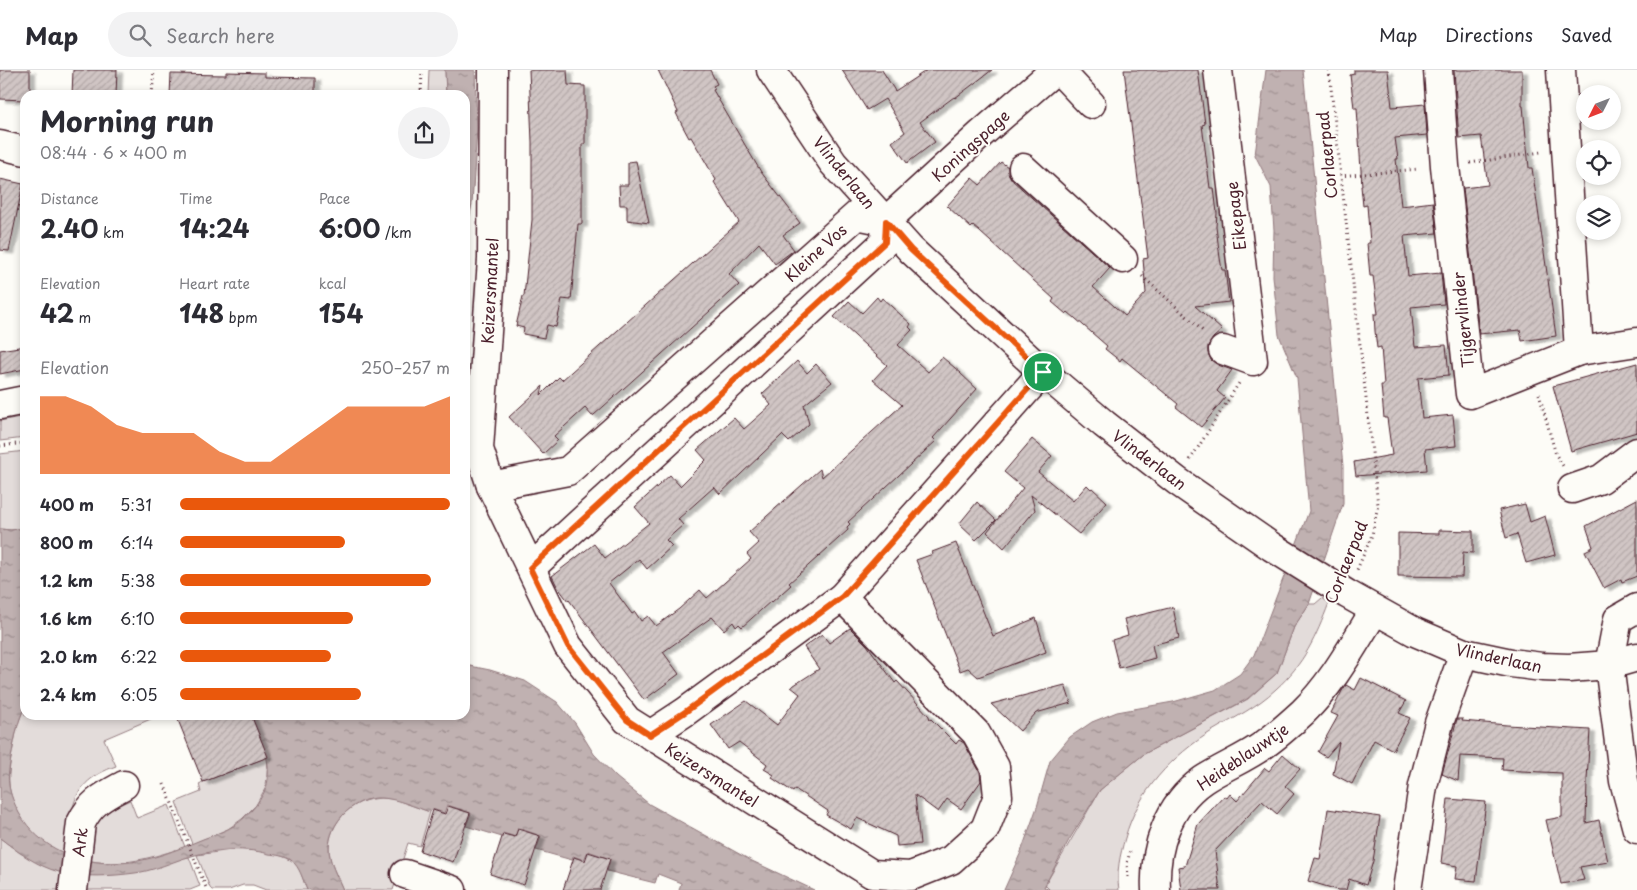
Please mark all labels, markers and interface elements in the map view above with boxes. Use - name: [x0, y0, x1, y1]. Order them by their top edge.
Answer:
- search box: [108, 12, 458, 57]
- text: Map: [25, 17, 78, 53]
- icon: search: [126, 21, 154, 49]
- text: Search here: [166, 21, 275, 49]
- text: Map: [1379, 21, 1417, 48]
- text: Directions: [1445, 21, 1533, 48]
- text: Saved: [1561, 21, 1612, 48]
- north arrow: [1576, 85, 1621, 130]
- map controls: [1576, 85, 1621, 240]
- text: Morning run: [40, 99, 214, 142]
- street label: Koningspage: [926, 103, 1014, 187]
- button: share: [398, 107, 450, 159]
- street label: Corlaerpad: [1309, 110, 1343, 200]
- street label: Vlinderlaan: [808, 130, 882, 214]
- text: 08:44 · 6 × 400 m: [40, 140, 187, 164]
- button: locate: [1576, 140, 1621, 185]
- street label: Eikepage: [1219, 180, 1251, 252]
- text: Distance: [40, 188, 99, 209]
- text: Time: [179, 188, 212, 209]
- text: Pace: [319, 188, 350, 209]
- button: layers: [1576, 195, 1621, 240]
- text: 2.40: [40, 209, 99, 247]
- text: 14:24: [179, 209, 250, 247]
- text: 6:00: [319, 209, 380, 247]
- street label: Kleine Vos: [778, 217, 852, 287]
- text: km: [99, 222, 124, 243]
- text: /km: [380, 222, 412, 243]
- street label: Keizersmantel: [474, 237, 504, 345]
- street label: Tijgervlinder: [1445, 270, 1479, 369]
- text: Elevation: [40, 273, 100, 294]
- text: Heart rate: [179, 273, 250, 294]
- text: kcal: [319, 273, 347, 294]
- text: 42: [40, 294, 74, 332]
- text: 148: [179, 294, 224, 332]
- text: 154: [319, 294, 364, 332]
- text: m: [74, 307, 91, 328]
- text: bpm: [224, 307, 258, 328]
- pin: [1022, 351, 1064, 393]
- text: Elevation: [40, 355, 109, 379]
- text: 250–257 m: [361, 355, 450, 379]
- icon: arrive: [1029, 358, 1057, 386]
- street label: Vlinderlaan: [1108, 423, 1192, 495]
- text: 400 m: [40, 492, 94, 516]
- text: 5:31: [120, 492, 152, 516]
- street label: Corlaerpad: [1317, 517, 1373, 607]
- text: 800 m: [40, 530, 93, 554]
- text: 6:14: [120, 530, 154, 554]
- text: 1.2 km: [40, 568, 93, 592]
- text: 5:38: [120, 568, 155, 592]
- text: 1.6 km: [40, 606, 92, 630]
- text: 6:10: [120, 606, 155, 630]
- street label: Vlinderlaan: [1454, 636, 1544, 678]
- text: 2.0 km: [40, 644, 97, 668]
- text: 6:22: [120, 644, 157, 668]
- text: 2.4 km: [40, 682, 96, 706]
- text: 6:05: [120, 682, 158, 706]
- street label: Heideblauwtje: [1191, 716, 1293, 796]
- street label: Keizersmantel: [661, 736, 763, 812]
- street label: Ark: [65, 826, 93, 858]

